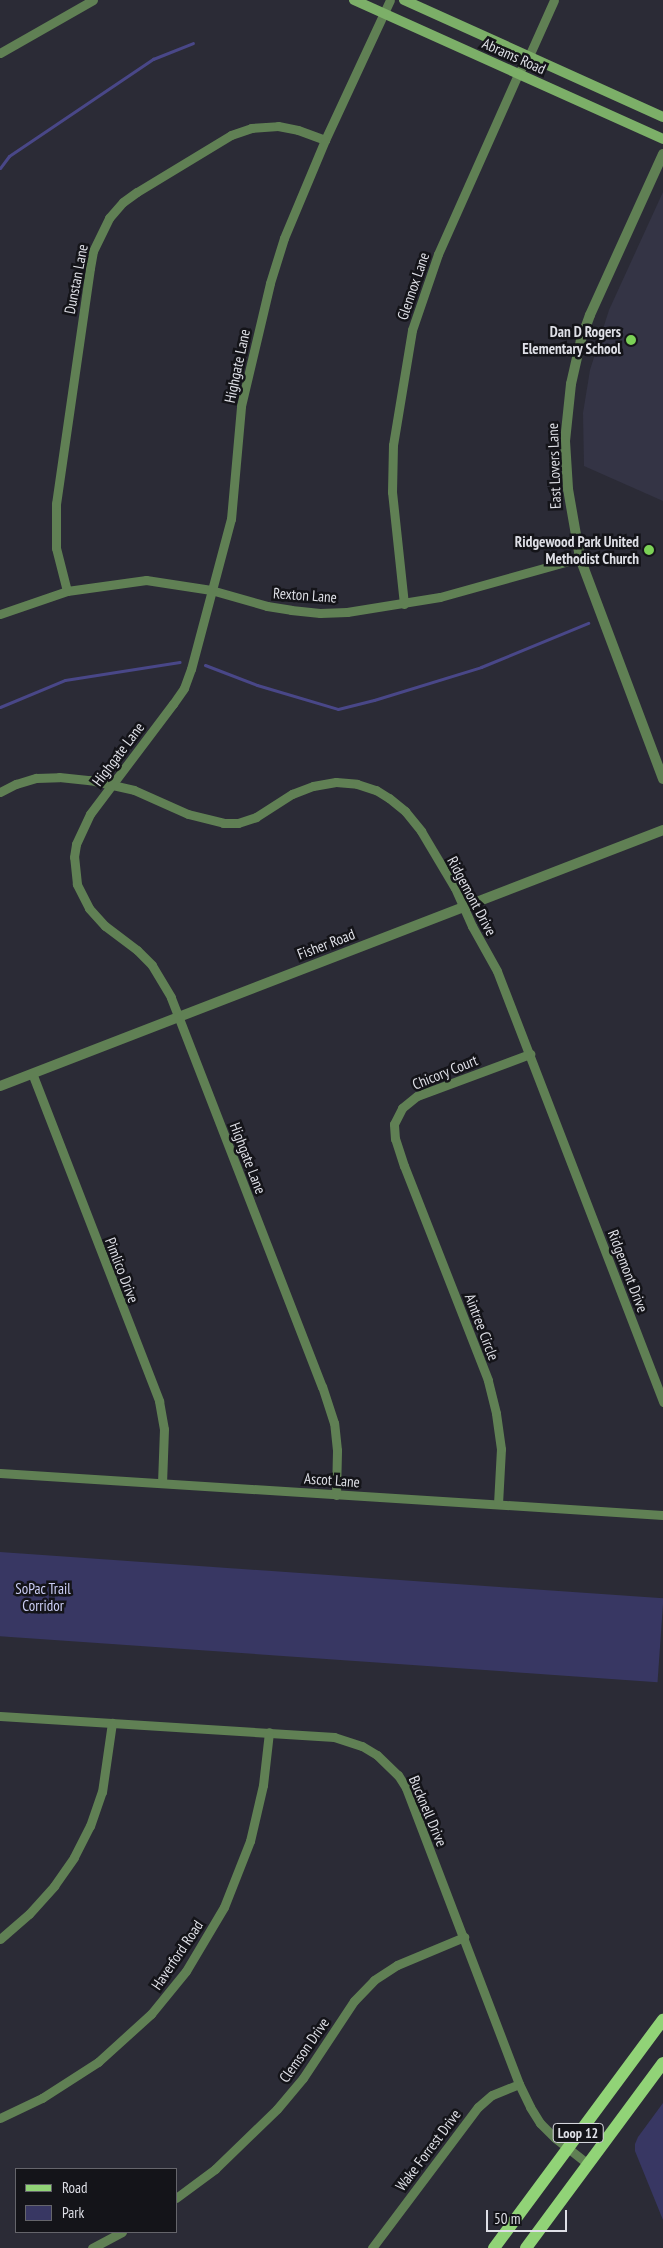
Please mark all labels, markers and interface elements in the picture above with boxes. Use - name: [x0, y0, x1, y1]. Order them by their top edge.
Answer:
- street label: Abrams Road: [480, 34, 548, 78]
- street label: Dunstan Lane: [60, 243, 92, 315]
- street label: Glennox Lane: [393, 250, 433, 322]
- place label: Dan D Rogers Elementary School: [522, 322, 621, 357]
- street label: Highgate Lane: [220, 327, 254, 405]
- marker: Dan D Rogers Elementary School: [625, 334, 637, 346]
- street label: East Lovers Lane: [544, 423, 564, 509]
- place label: Ridgewood Park United Methodist Church: [514, 532, 639, 567]
- marker: Ridgewood Park United Methodist Church: [643, 544, 655, 556]
- street label: Rexton Lane: [273, 584, 337, 606]
- street label: Highgate Lane: [88, 719, 148, 789]
- street label: Ridgemont Drive: [444, 853, 500, 939]
- street label: Fisher Road: [295, 925, 357, 963]
- street label: Chicory Court: [410, 1051, 480, 1093]
- street label: Highgate Lane: [226, 1120, 270, 1196]
- street label: Ridgemont Drive: [604, 1227, 652, 1315]
- street label: Pimlico Drive: [101, 1235, 143, 1305]
- street label: Aintree Circle: [461, 1291, 503, 1363]
- street label: Ascot Lane: [304, 1469, 360, 1491]
- park label: SoPac Trail Corridor: [15, 1579, 71, 1614]
- street label: Bucknell Drive: [405, 1773, 451, 1849]
- street label: Haverford Road: [147, 1917, 207, 1993]
- street label: Clemson Drive: [275, 2014, 333, 2086]
- street label: Wake Forrest Drive: [392, 2106, 464, 2194]
- road number: Loop 12: [552, 2122, 604, 2144]
- legend: [15, 2168, 178, 2233]
- text: Road: [62, 2178, 88, 2197]
- scale bar: [488, 2200, 569, 2232]
- text: Park: [62, 2203, 84, 2222]
- text: 50 m: [494, 2209, 520, 2228]

